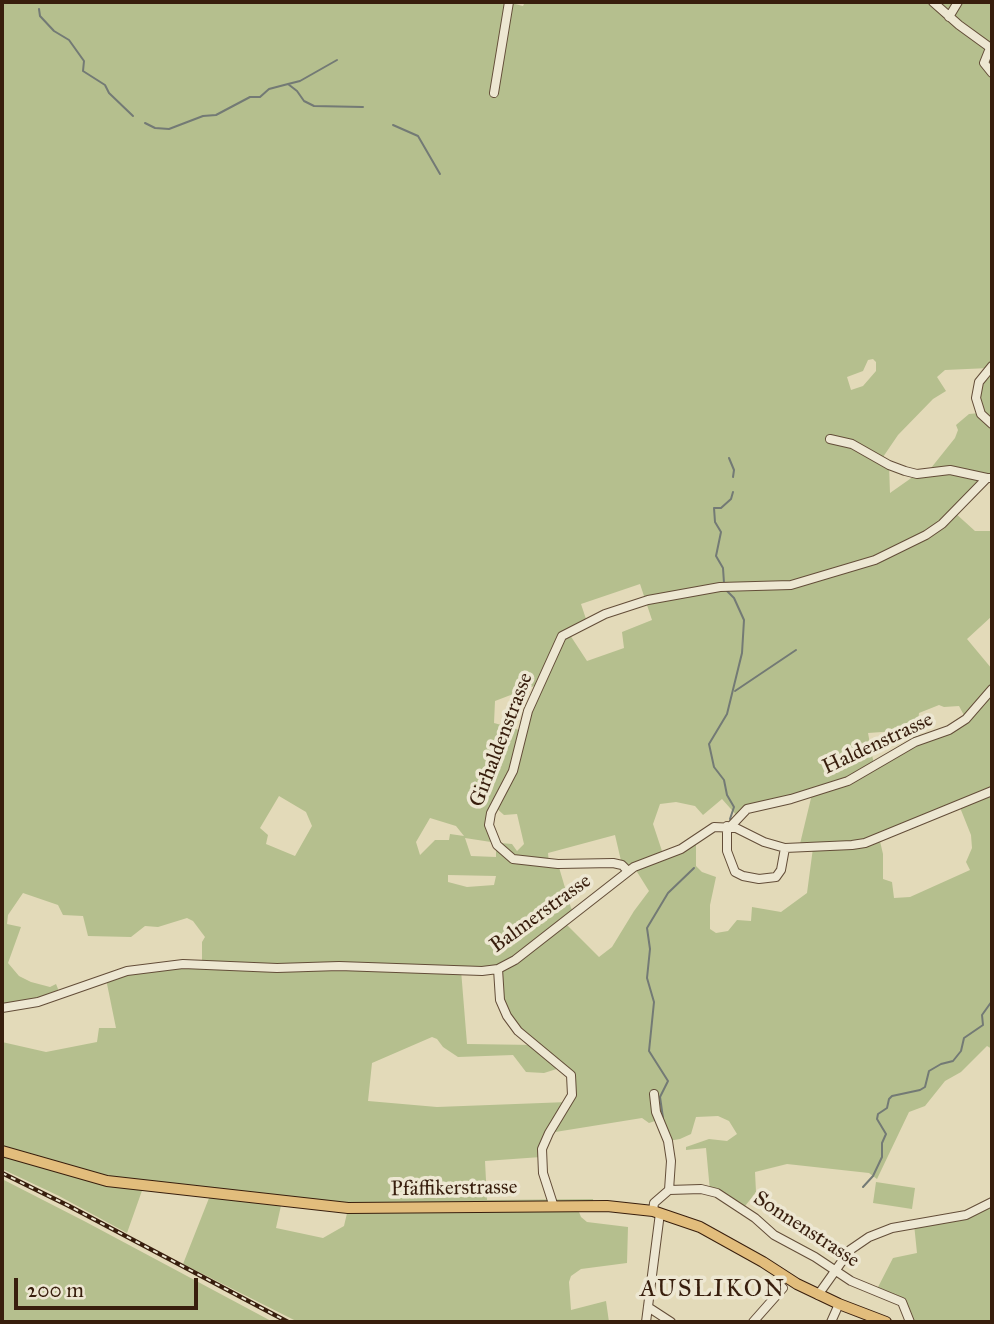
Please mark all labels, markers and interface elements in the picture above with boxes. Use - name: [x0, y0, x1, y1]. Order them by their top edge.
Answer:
- street label: Girhaldenstrasse: [465, 669, 539, 811]
- street label: Haldenstrasse: [819, 707, 937, 781]
- street label: Balmerstrasse: [486, 869, 596, 959]
- street label: Pfäffikerstrasse: [390, 1175, 518, 1203]
- street label: Sonnenstrasse: [748, 1186, 864, 1274]
- scale bar: [18, 1264, 201, 1308]
- district label: AUSLIKON: [641, 1276, 785, 1304]
- text: 200 m: [27, 1277, 84, 1303]

